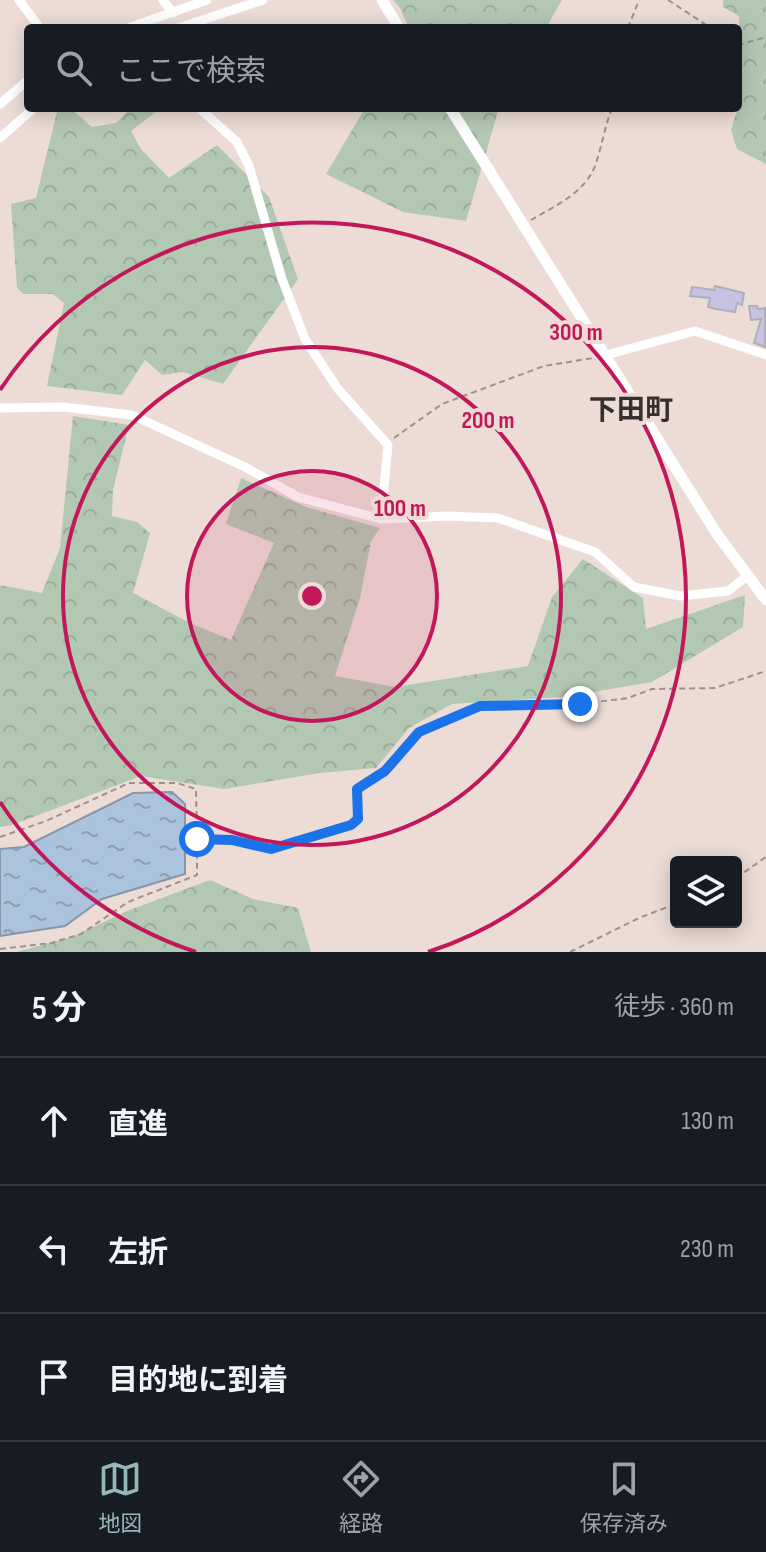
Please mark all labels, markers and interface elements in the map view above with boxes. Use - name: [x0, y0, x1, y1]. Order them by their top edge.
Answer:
- search box: [24, 24, 742, 112]
- icon: search: [52, 46, 96, 90]
- text: ここで検索: [116, 54, 266, 90]
- text: 300 m: [549, 318, 603, 347]
- district label: 下田町: [589, 394, 673, 427]
- text: 200 m: [461, 406, 515, 435]
- text: 100 m: [374, 494, 426, 523]
- centre of rings: [298, 582, 326, 610]
- route end: [562, 686, 598, 722]
- route start: [179, 821, 215, 857]
- map controls: [670, 856, 742, 928]
- button: layers: [670, 856, 742, 928]
- text: 5 分: [32, 988, 86, 1029]
- text: 徒歩 · 360 m: [614, 992, 734, 1023]
- icon: ahead: [32, 1099, 76, 1143]
- text: 130 m: [682, 1106, 734, 1137]
- text: 直進: [108, 1107, 168, 1143]
- icon: left: [32, 1227, 76, 1271]
- text: 230 m: [680, 1234, 734, 1265]
- text: 左折: [108, 1235, 168, 1271]
- icon: arrive: [32, 1355, 76, 1399]
- text: 目的地に到着: [108, 1363, 288, 1399]
- tab: 地図: [98, 1457, 142, 1538]
- tab: 経路: [339, 1457, 383, 1538]
- tab: 保存済み: [580, 1457, 668, 1538]

